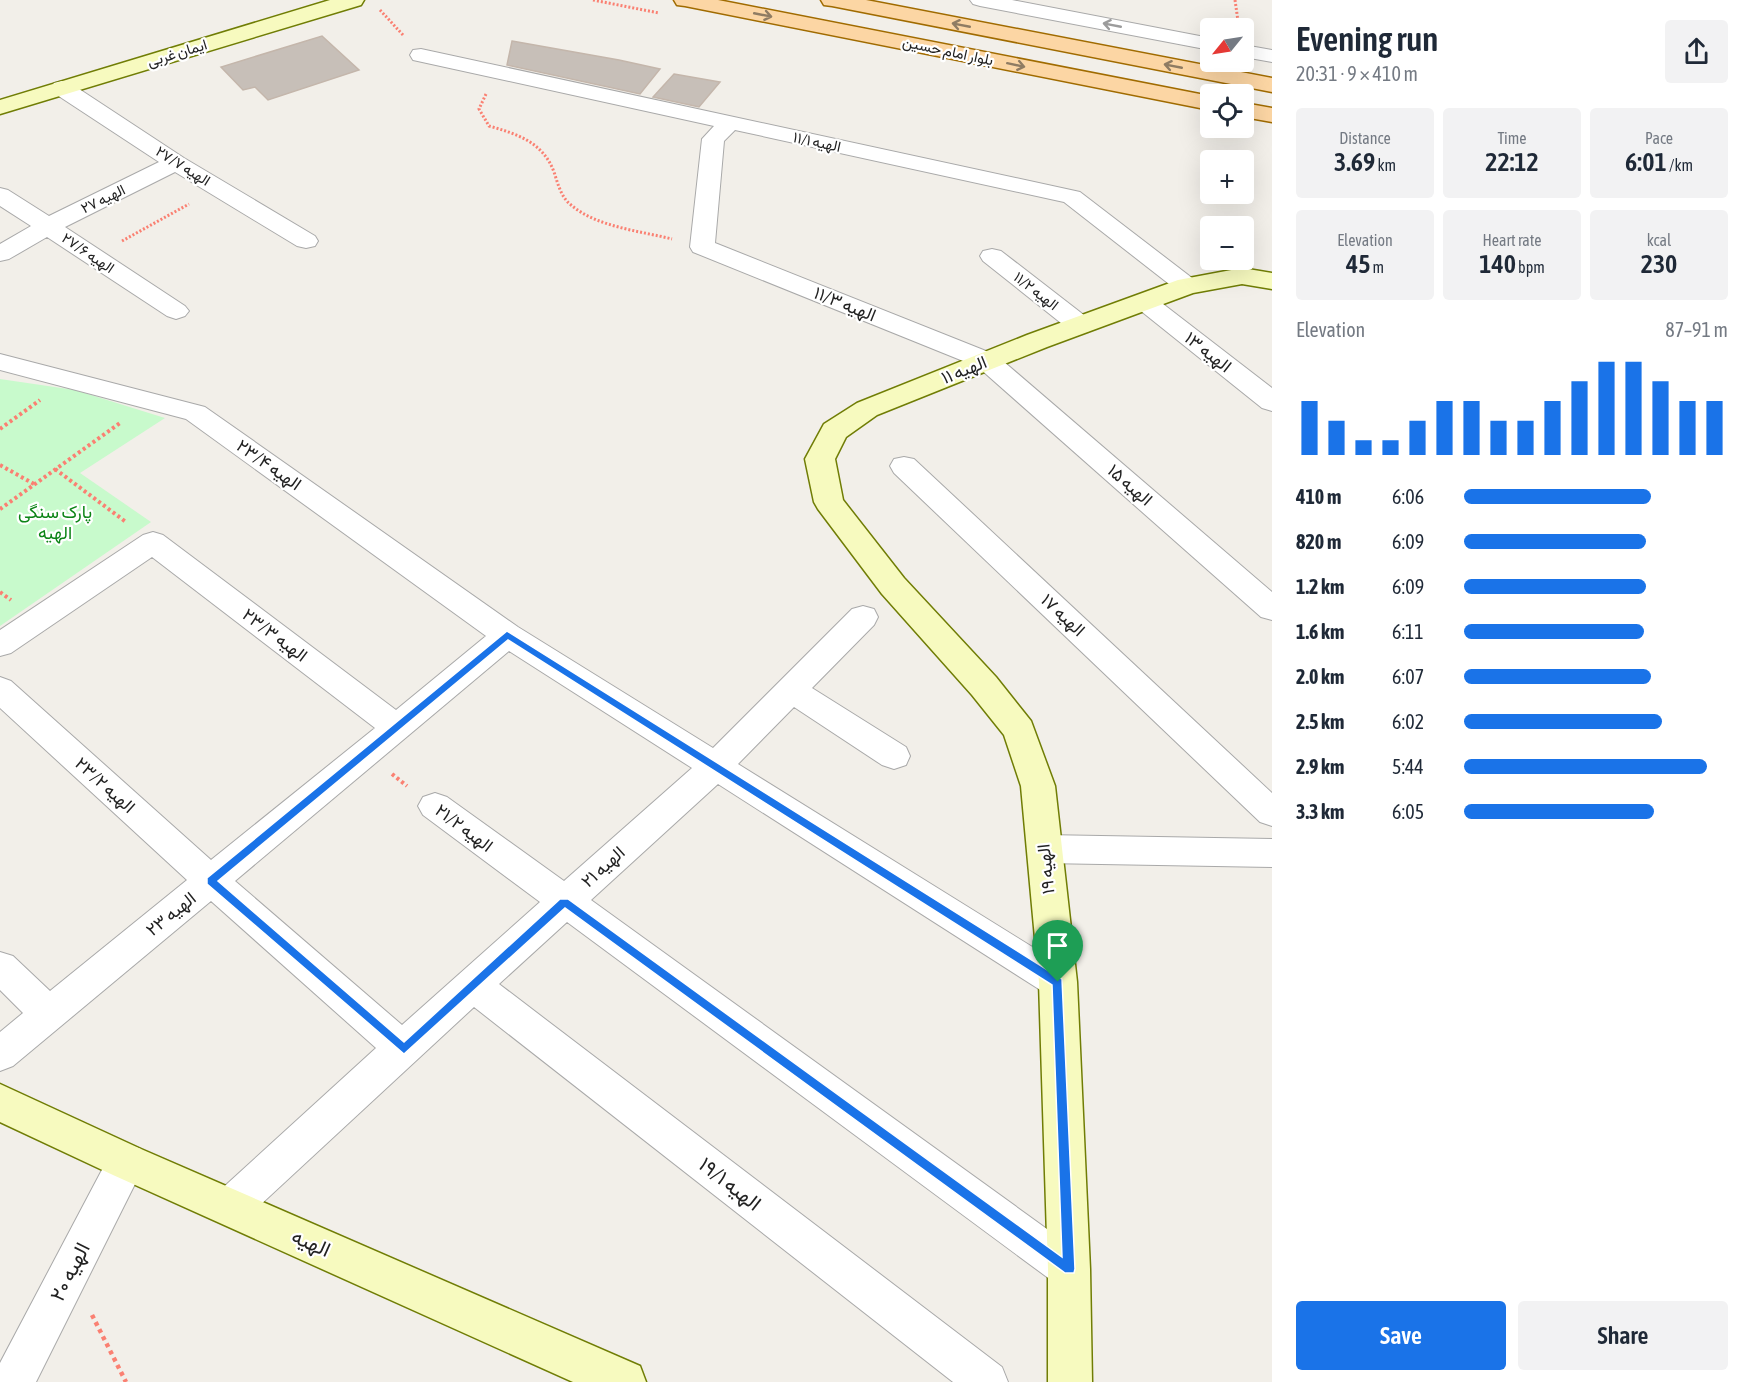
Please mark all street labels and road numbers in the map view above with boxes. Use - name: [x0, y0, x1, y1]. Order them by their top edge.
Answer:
- street label: بلوار امام حسین: [901, 33, 995, 70]
- street label: ایمان غربی: [145, 35, 209, 72]
- street label: الهیه ۱۱/۱: [791, 128, 843, 156]
- street label: الهیه ۲۷/۷: [152, 142, 214, 190]
- street label: الهیه ۲۷: [78, 181, 128, 217]
- street label: الهیه ۲۷/۶: [58, 229, 118, 277]
- street label: الهیه ۱۱/۲: [1010, 268, 1062, 314]
- street label: الهیه ۱۱/۳: [811, 282, 879, 326]
- street label: الهیه ۱۳: [1180, 327, 1236, 377]
- street label: الهیه ۱۱: [938, 351, 990, 389]
- street label: الهیه ۲۳/۴: [232, 435, 306, 495]
- street label: الهیه ۱۵: [1103, 459, 1157, 511]
- street label: الهیه ۱۷: [1036, 589, 1090, 641]
- street label: الهیه ۲۳/۳: [238, 603, 312, 667]
- street label: الهیه ۲۳/۲: [70, 752, 140, 818]
- street label: الهیه ۲۱/۲: [431, 799, 497, 857]
- street label: الهیه ۲۱: [577, 842, 629, 892]
- street label: الهیه ۱۹: [1032, 843, 1060, 895]
- street label: الهیه ۲۳: [142, 887, 200, 941]
- street label: الهیه ۱۹/۱: [694, 1152, 766, 1216]
- street label: الهیه: [287, 1223, 335, 1263]
- street label: الهیه ۲۰: [44, 1238, 96, 1306]

